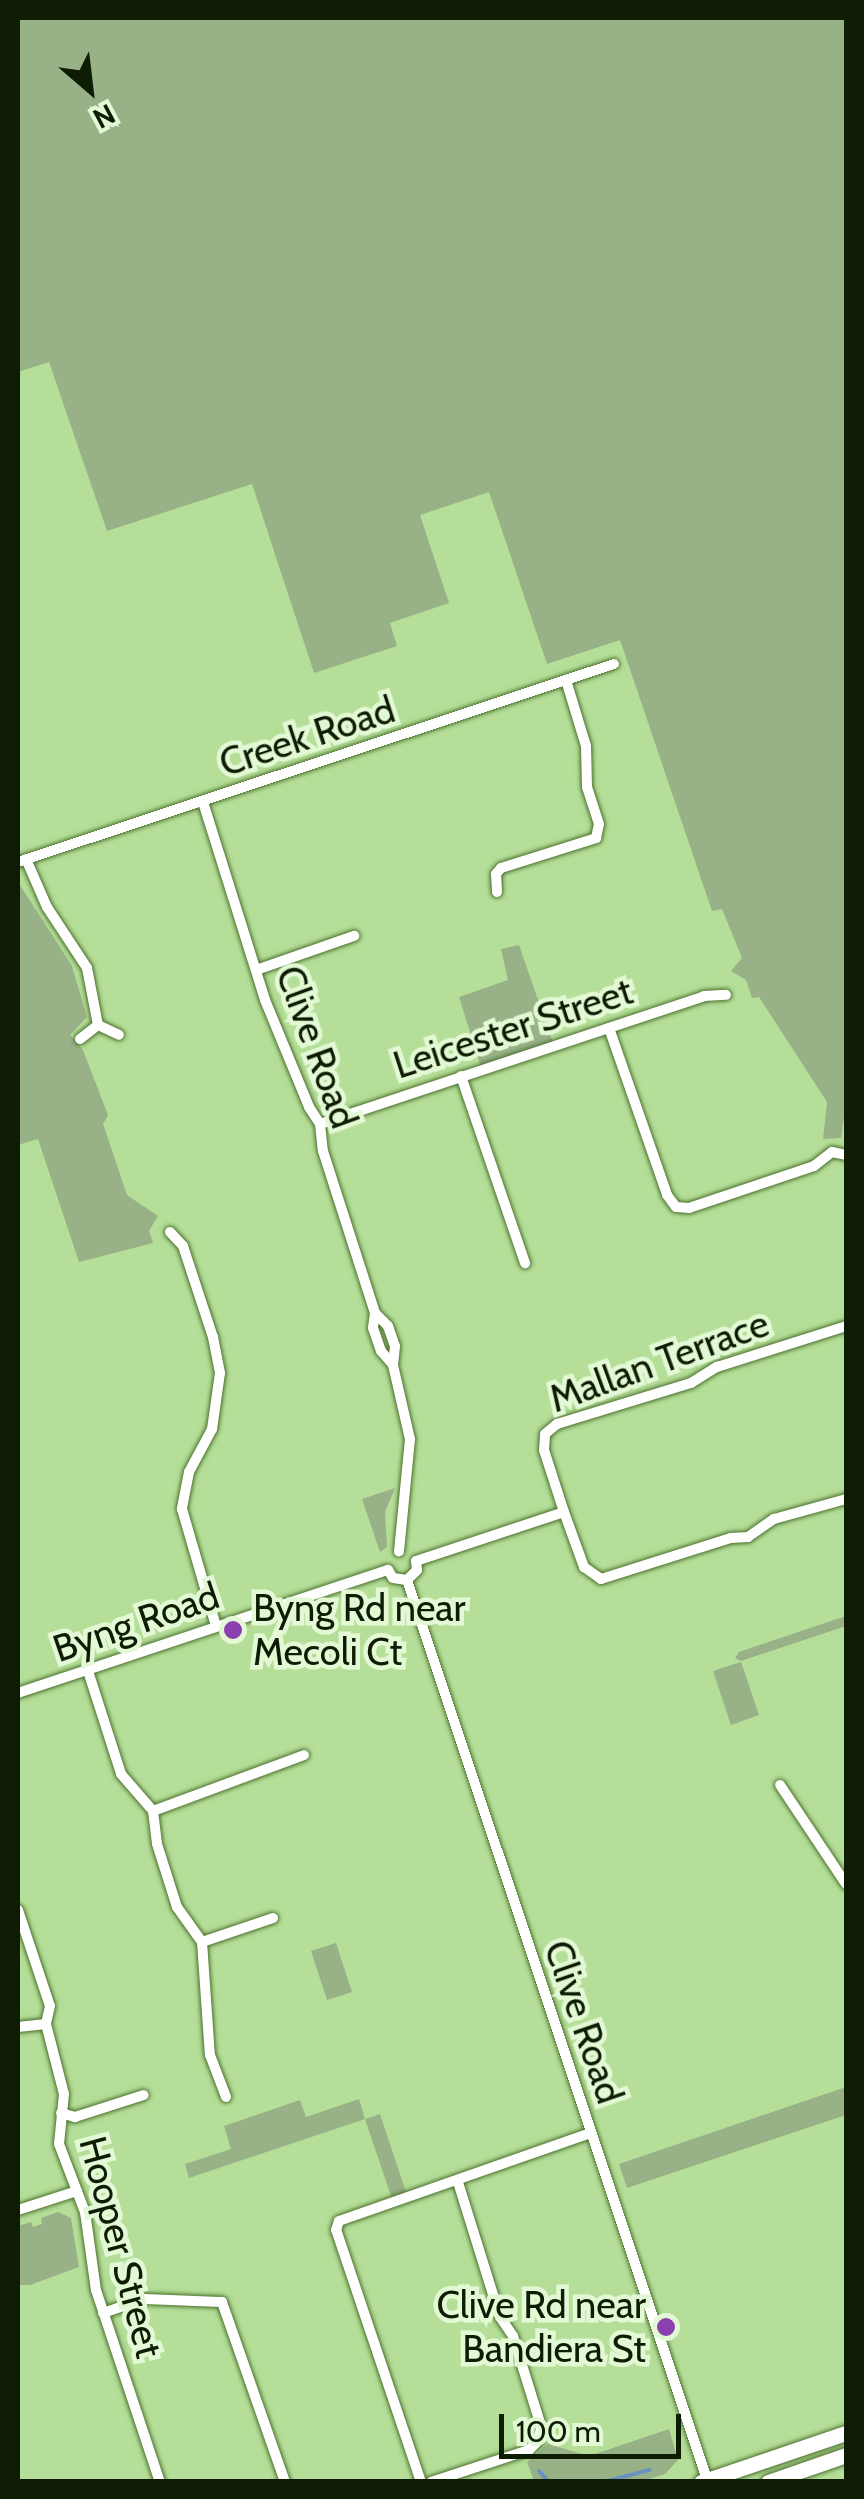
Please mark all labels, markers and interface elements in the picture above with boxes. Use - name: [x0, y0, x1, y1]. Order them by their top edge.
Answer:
- north arrow: [40, 40, 140, 140]
- text: N: [87, 97, 121, 136]
- street label: Creek Road: [214, 686, 400, 786]
- street label: Clive Road: [267, 960, 367, 1134]
- street label: Leicester Street: [388, 968, 638, 1088]
- street label: Mallan Terrace: [543, 1300, 775, 1422]
- street label: Byng Road: [47, 1572, 225, 1672]
- place label: Byng Rd near Mecoli Ct: [253, 1585, 466, 1675]
- marker: Byng Rd near Mecoli Ct: [222, 1619, 244, 1641]
- street label: Clive Road: [535, 1935, 633, 2109]
- street label: Hooper Street: [70, 2131, 172, 2363]
- place label: Clive Rd near Bandiera St: [436, 2282, 646, 2372]
- marker: Clive Rd near Bandiera St: [655, 2316, 677, 2338]
- scale bar: [504, 2394, 686, 2456]
- text: 100 m: [516, 2413, 601, 2450]

